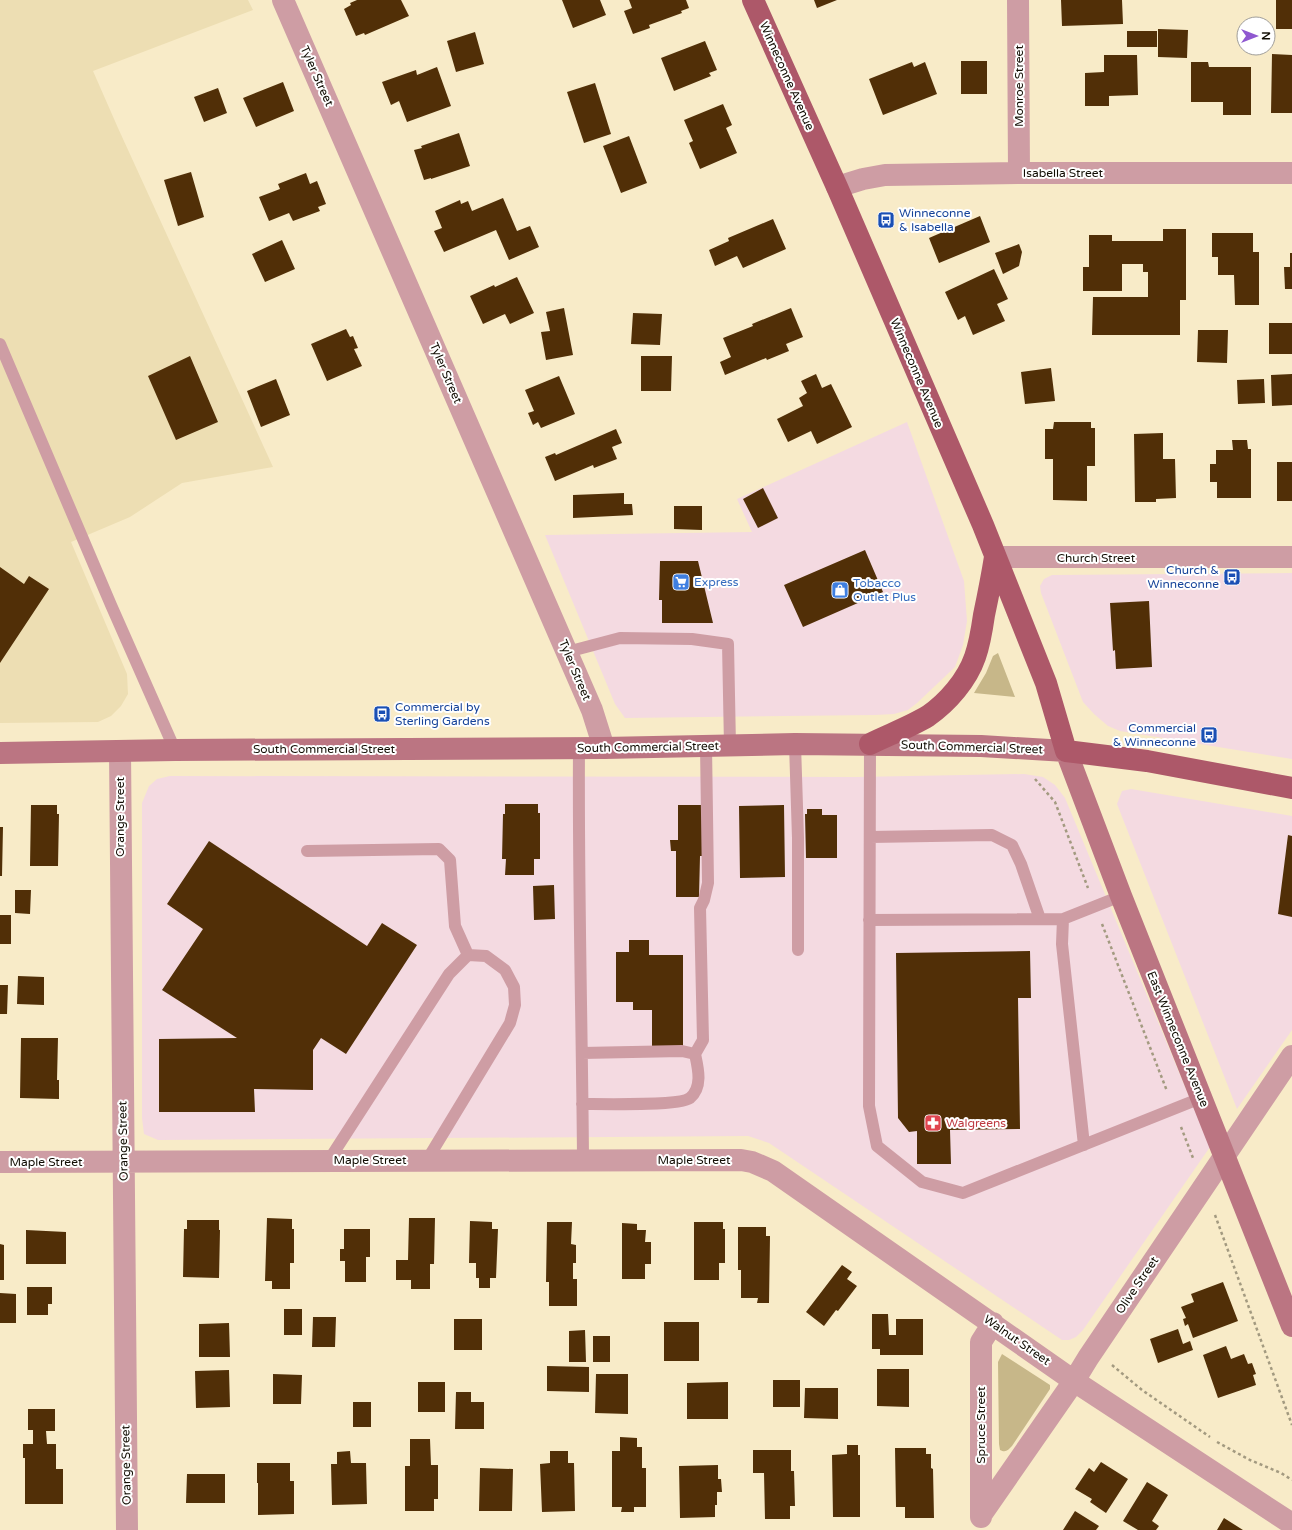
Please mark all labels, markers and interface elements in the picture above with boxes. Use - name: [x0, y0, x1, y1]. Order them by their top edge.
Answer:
- north arrow: [1236, 16, 1276, 56]
- street label: Winneconne Avenue: [757, 19, 817, 133]
- text: N: [1259, 32, 1272, 40]
- street label: Tyler Street: [297, 44, 337, 109]
- street label: Monroe Street: [1012, 45, 1026, 127]
- street label: Isabella Street: [1023, 166, 1104, 180]
- place label: Winneconne & Isabella: [899, 206, 971, 234]
- bus stop icon: Winneconne & Isabella: [876, 210, 896, 230]
- street label: Winneconne Avenue: [888, 316, 946, 430]
- street label: Tyler Street: [427, 340, 465, 406]
- street label: Church Street: [1057, 551, 1136, 565]
- place label: Church & Winneconne: [1148, 563, 1219, 591]
- bus stop icon: Church & Winneconne: [1222, 567, 1242, 587]
- supermarket icon: Express: [671, 572, 691, 592]
- place label: Express: [694, 575, 739, 589]
- place label: Tobacco Outlet Plus: [853, 576, 916, 604]
- shop icon: Tobacco Outlet Plus: [830, 580, 850, 600]
- street label: Tyler Street: [556, 637, 594, 703]
- place label: Commercial by Sterling Gardens: [395, 700, 490, 728]
- bus stop icon: Commercial by Sterling Gardens: [372, 704, 392, 724]
- place label: Commercial & Winneconne: [1113, 721, 1196, 749]
- bus stop icon: Commercial & Winneconne: [1199, 725, 1219, 745]
- street label: South Commercial Street: [901, 738, 1044, 756]
- street label: South Commercial Street: [577, 739, 720, 755]
- street label: South Commercial Street: [253, 742, 396, 756]
- street label: Orange Street: [113, 777, 127, 857]
- street label: East Winneconne Avenue: [1144, 969, 1212, 1109]
- street label: Orange Street: [115, 1100, 131, 1181]
- pharmacy icon: Walgreens: [923, 1113, 943, 1133]
- place label: Walgreens: [946, 1116, 1006, 1130]
- street label: Maple Street: [333, 1153, 407, 1167]
- street label: Maple Street: [657, 1153, 731, 1167]
- street label: Maple Street: [9, 1155, 83, 1169]
- street label: Olive Street: [1113, 1253, 1162, 1316]
- street label: Walnut Street: [981, 1312, 1053, 1368]
- street label: Spruce Street: [974, 1386, 988, 1464]
- street label: Orange Street: [118, 1424, 134, 1505]

